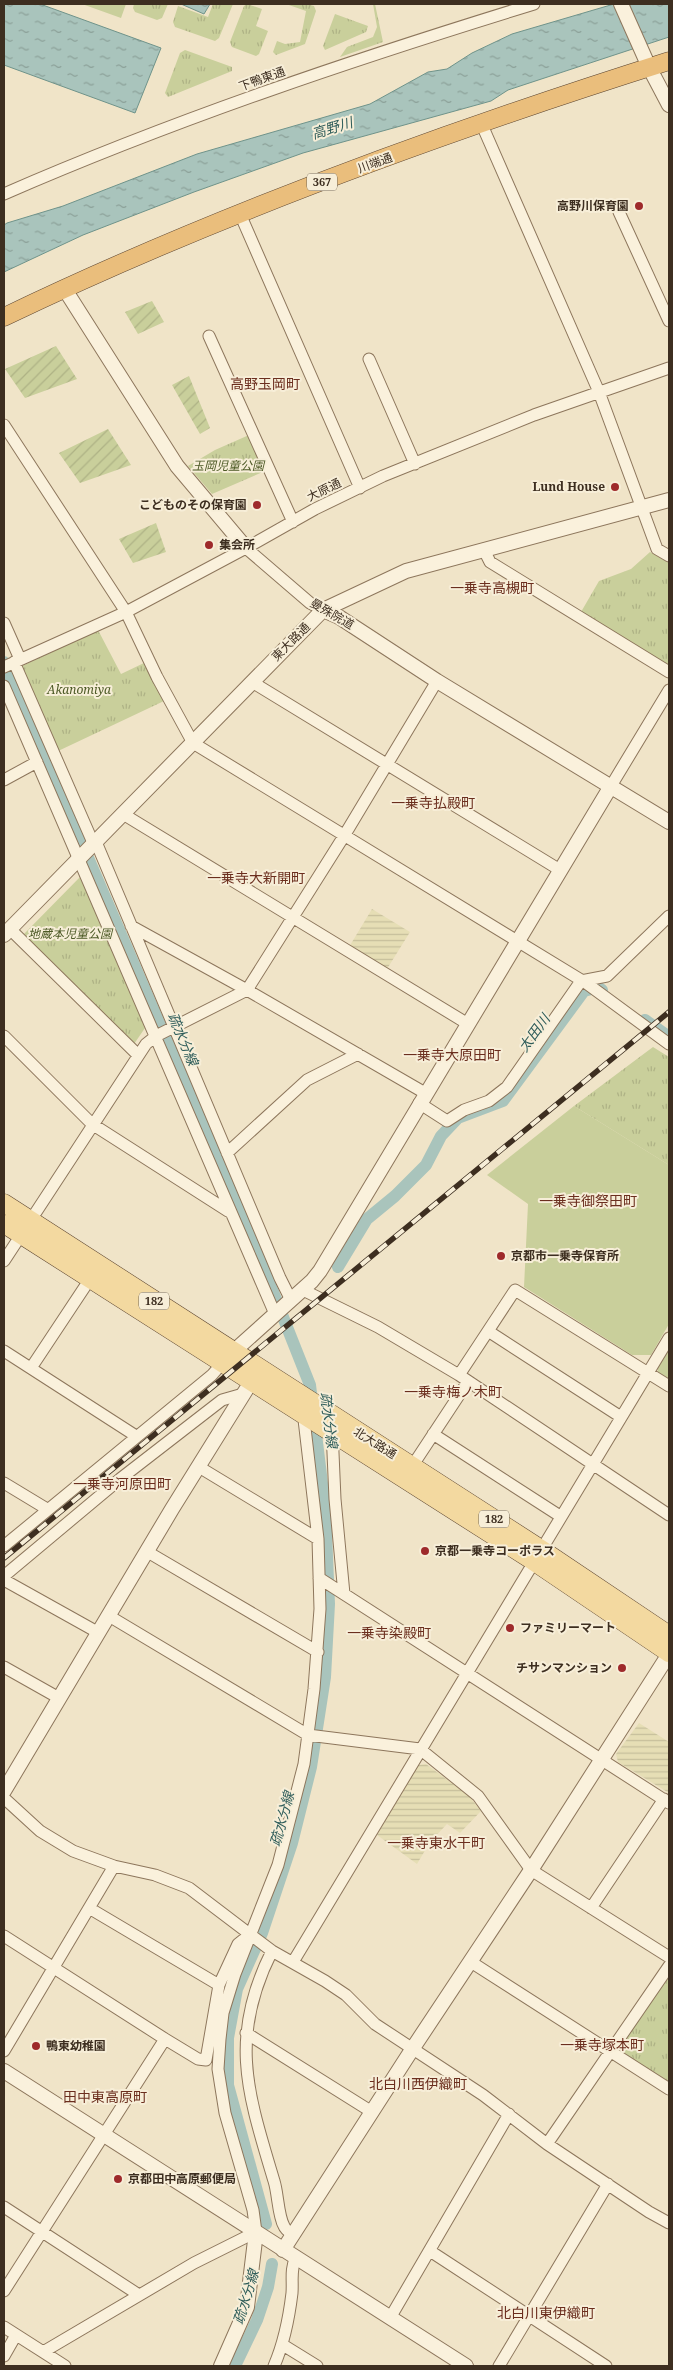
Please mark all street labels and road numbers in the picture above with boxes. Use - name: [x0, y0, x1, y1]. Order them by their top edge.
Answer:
- street label: 下鴨東通: [236, 62, 287, 95]
- street label: 川端通: [355, 148, 395, 177]
- road number: 367: [307, 173, 337, 190]
- street label: 大原通: [304, 474, 344, 505]
- street label: 曼殊院道: [307, 594, 357, 633]
- street label: 東大路通: [268, 619, 314, 665]
- road number: 182: [139, 1292, 169, 1310]
- street label: 北大路通: [350, 1423, 400, 1463]
- road number: 182: [479, 1510, 509, 1528]

